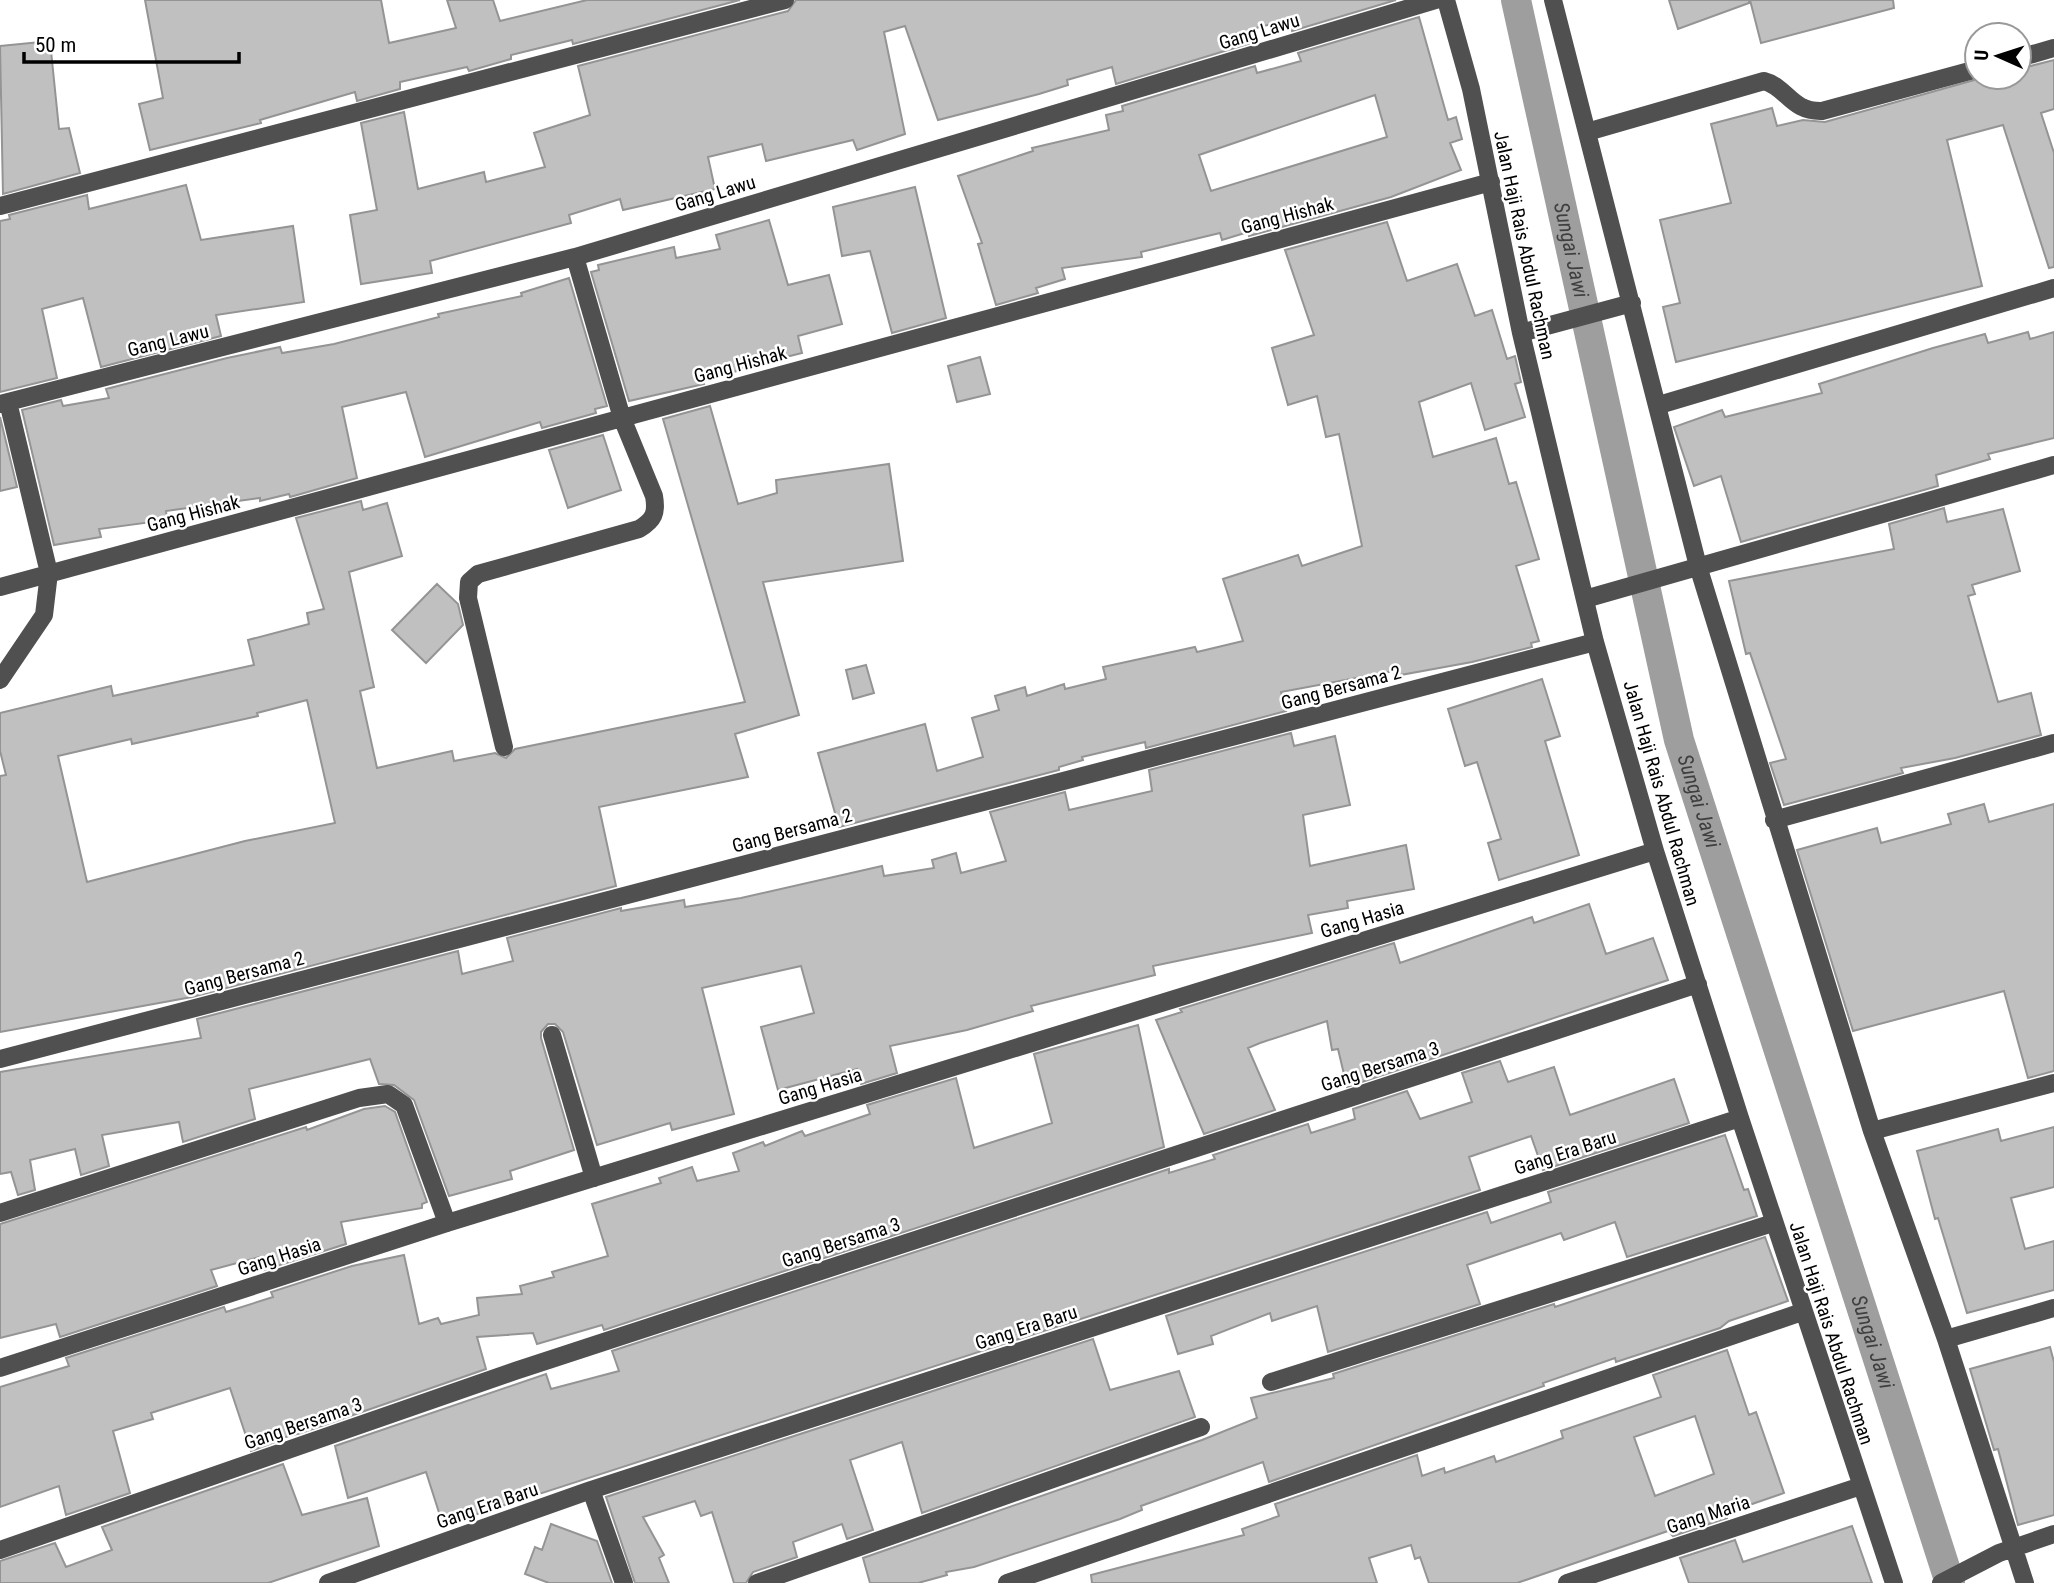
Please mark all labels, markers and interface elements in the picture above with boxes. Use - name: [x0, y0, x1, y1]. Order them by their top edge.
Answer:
- street label: Gang Lawu: [1216, 8, 1302, 55]
- scale bar: [24, 21, 240, 65]
- north arrow: [1963, 21, 2033, 91]
- text: 50 m: [35, 33, 76, 57]
- text: U: [1970, 49, 1993, 61]
- street label: Jalan Haji Rais Abdul Rachman: [1489, 129, 1560, 362]
- street label: Gang Lawu: [672, 170, 758, 217]
- street label: Gang Hishak: [1238, 192, 1336, 239]
- water label: Sungai Jawi: [1549, 200, 1593, 300]
- street label: Gang Lawu: [125, 319, 211, 362]
- street label: Gang Hishak: [691, 341, 789, 388]
- street label: Gang Hishak: [144, 490, 242, 537]
- street label: Gang Bersama 2: [1279, 660, 1404, 715]
- street label: Jalan Haji Rais Abdul Rachman: [1618, 678, 1705, 908]
- water label: Sungai Jawi: [1672, 751, 1725, 851]
- street label: Gang Bersama 2: [730, 803, 855, 858]
- street label: Gang Hasia: [1318, 896, 1407, 943]
- street label: Gang Bersama 2: [182, 946, 307, 1001]
- street label: Gang Bersama 3: [1318, 1036, 1442, 1096]
- street label: Gang Hasia: [776, 1063, 865, 1110]
- street label: Gang Era Baru: [1511, 1125, 1619, 1180]
- street label: Gang Bersama 3: [779, 1212, 903, 1272]
- street label: Jalan Haji Rais Abdul Rachman: [1785, 1219, 1878, 1448]
- street label: Gang Hasia: [235, 1232, 324, 1281]
- water label: Sungai Jawi: [1846, 1292, 1899, 1392]
- street label: Gang Era Baru: [972, 1300, 1080, 1355]
- street label: Gang Bersama 3: [241, 1393, 365, 1454]
- street label: Gang Era Baru: [433, 1477, 541, 1534]
- street label: Gang Maria: [1664, 1490, 1753, 1539]

